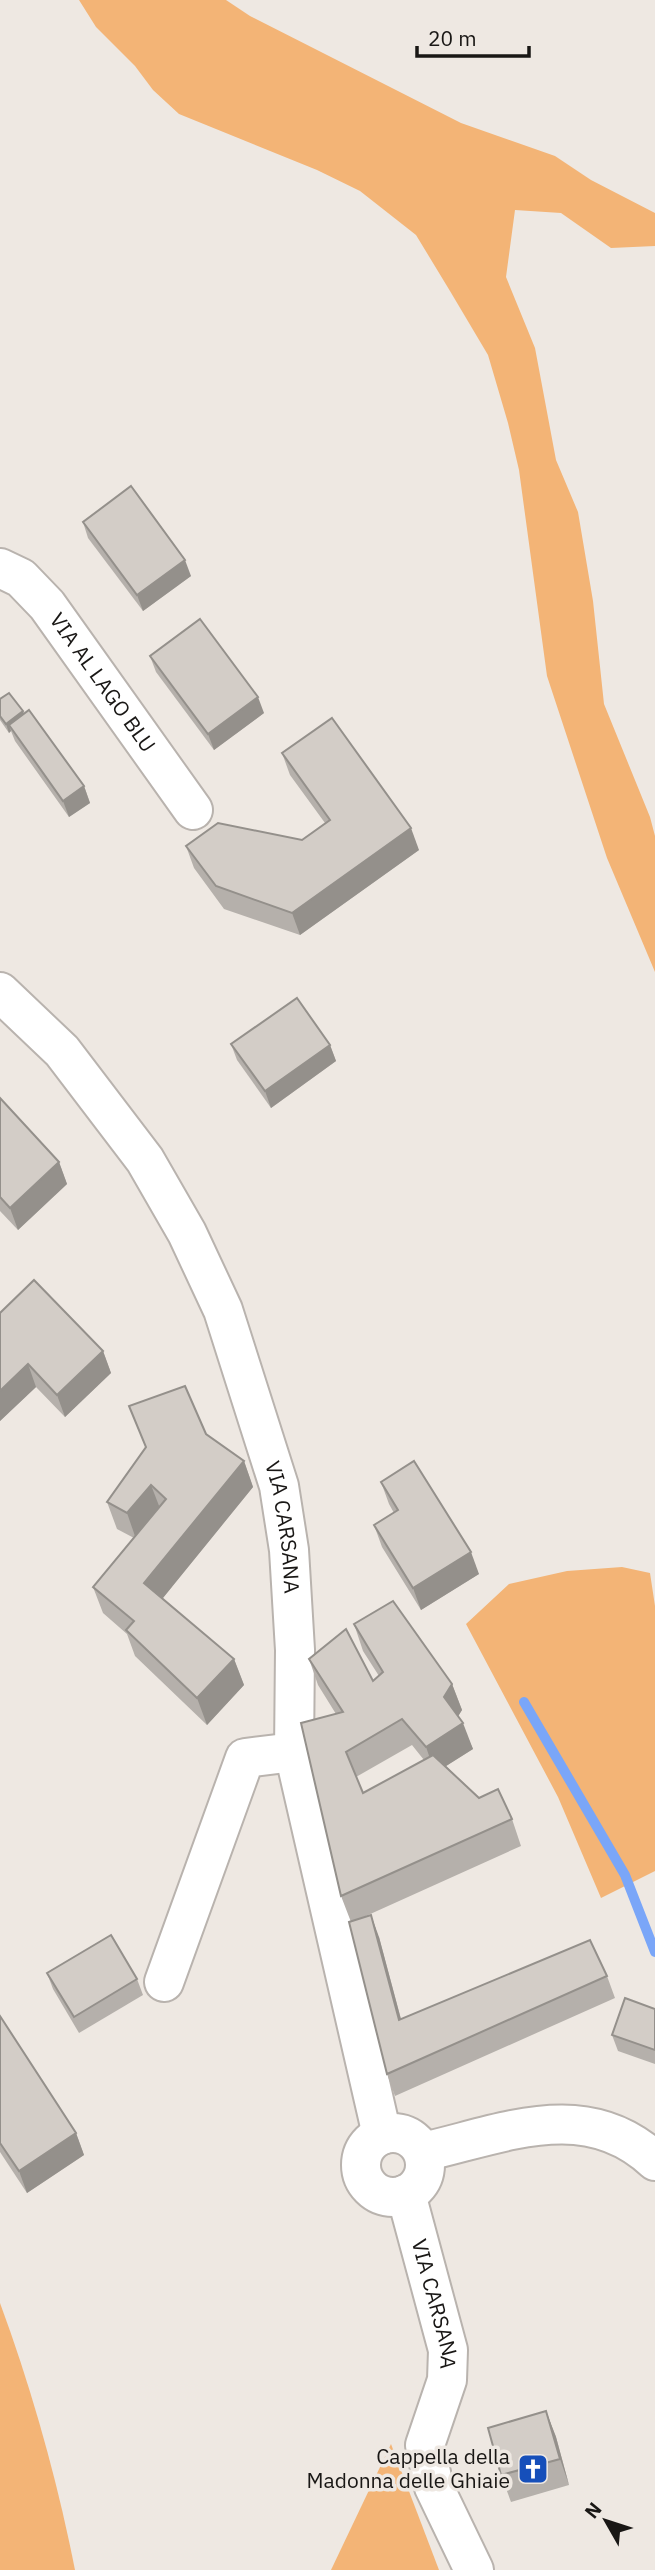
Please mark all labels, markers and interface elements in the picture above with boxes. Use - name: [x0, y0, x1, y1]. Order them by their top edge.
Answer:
- scale bar: [417, 14, 529, 58]
- text: 20 m: [428, 24, 477, 52]
- street label: VIA AL LAGO BLU: [44, 607, 162, 757]
- street label: VIA CARSANA: [259, 1457, 307, 1594]
- street label: VIA CARSANA: [406, 2236, 464, 2370]
- place label: Cappella della Madonna delle Ghiaie: [306, 2442, 510, 2494]
- church icon: Cappella della Madonna delle Ghiaie: [516, 2452, 550, 2486]
- north arrow: [571, 2486, 641, 2556]
- text: N: [579, 2497, 606, 2523]

